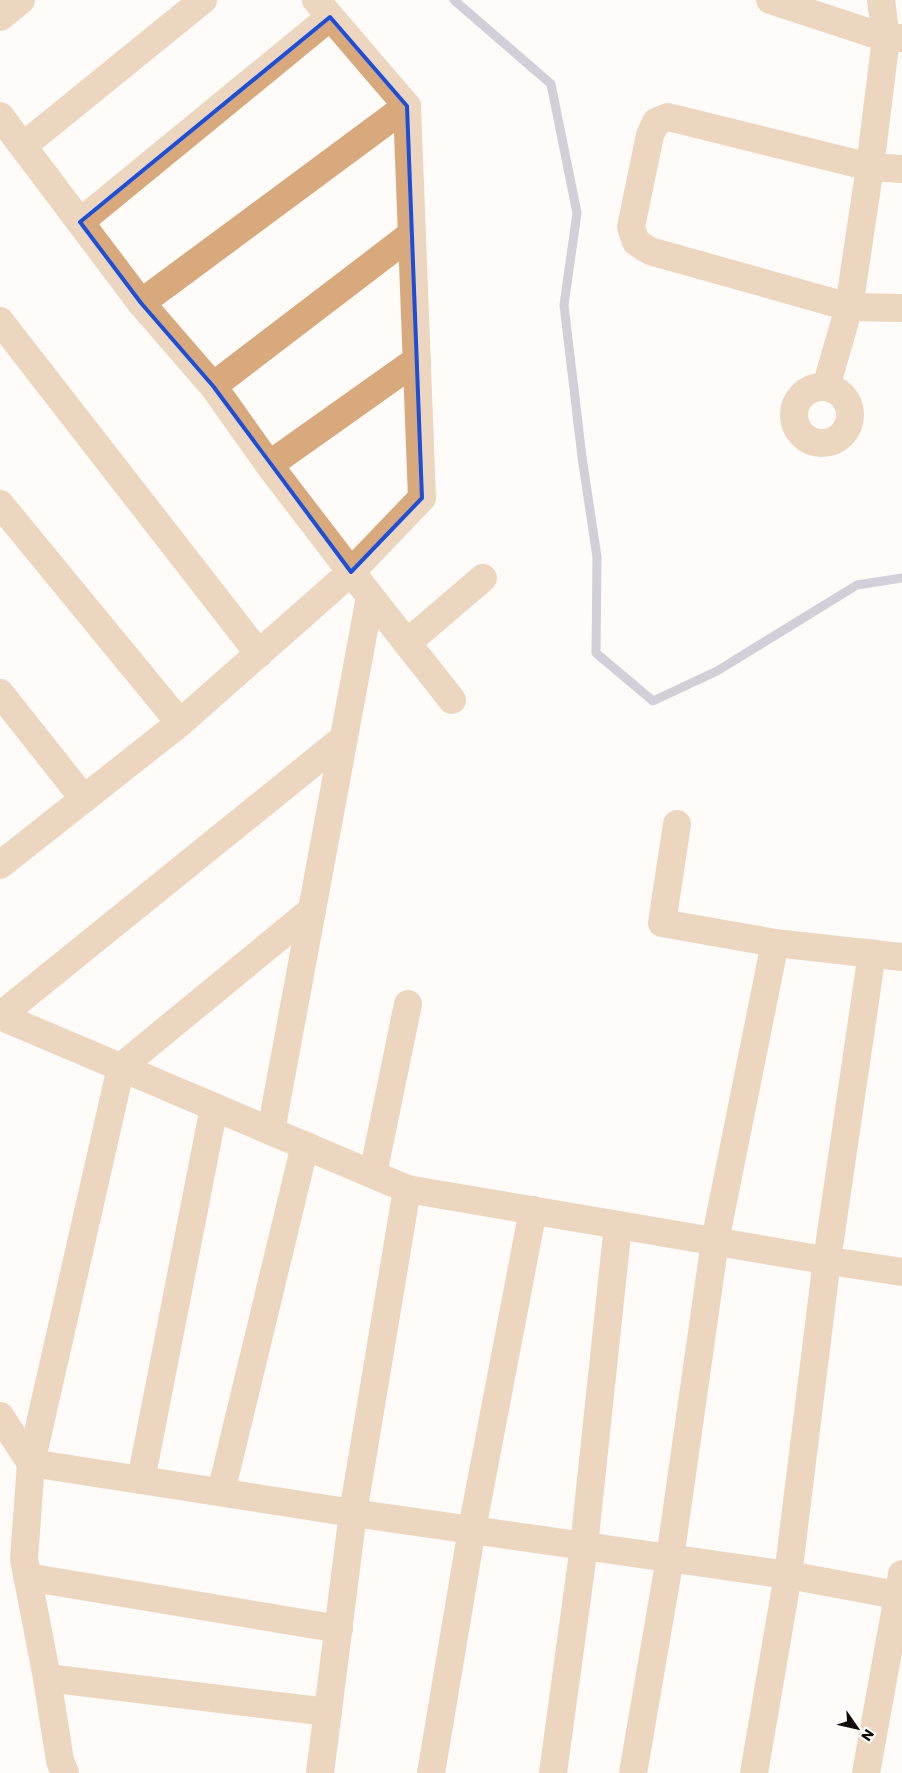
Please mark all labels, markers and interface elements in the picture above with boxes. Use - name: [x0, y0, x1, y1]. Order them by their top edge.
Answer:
- north arrow: [832, 1703, 882, 1753]
- text: N: [857, 1725, 879, 1745]

